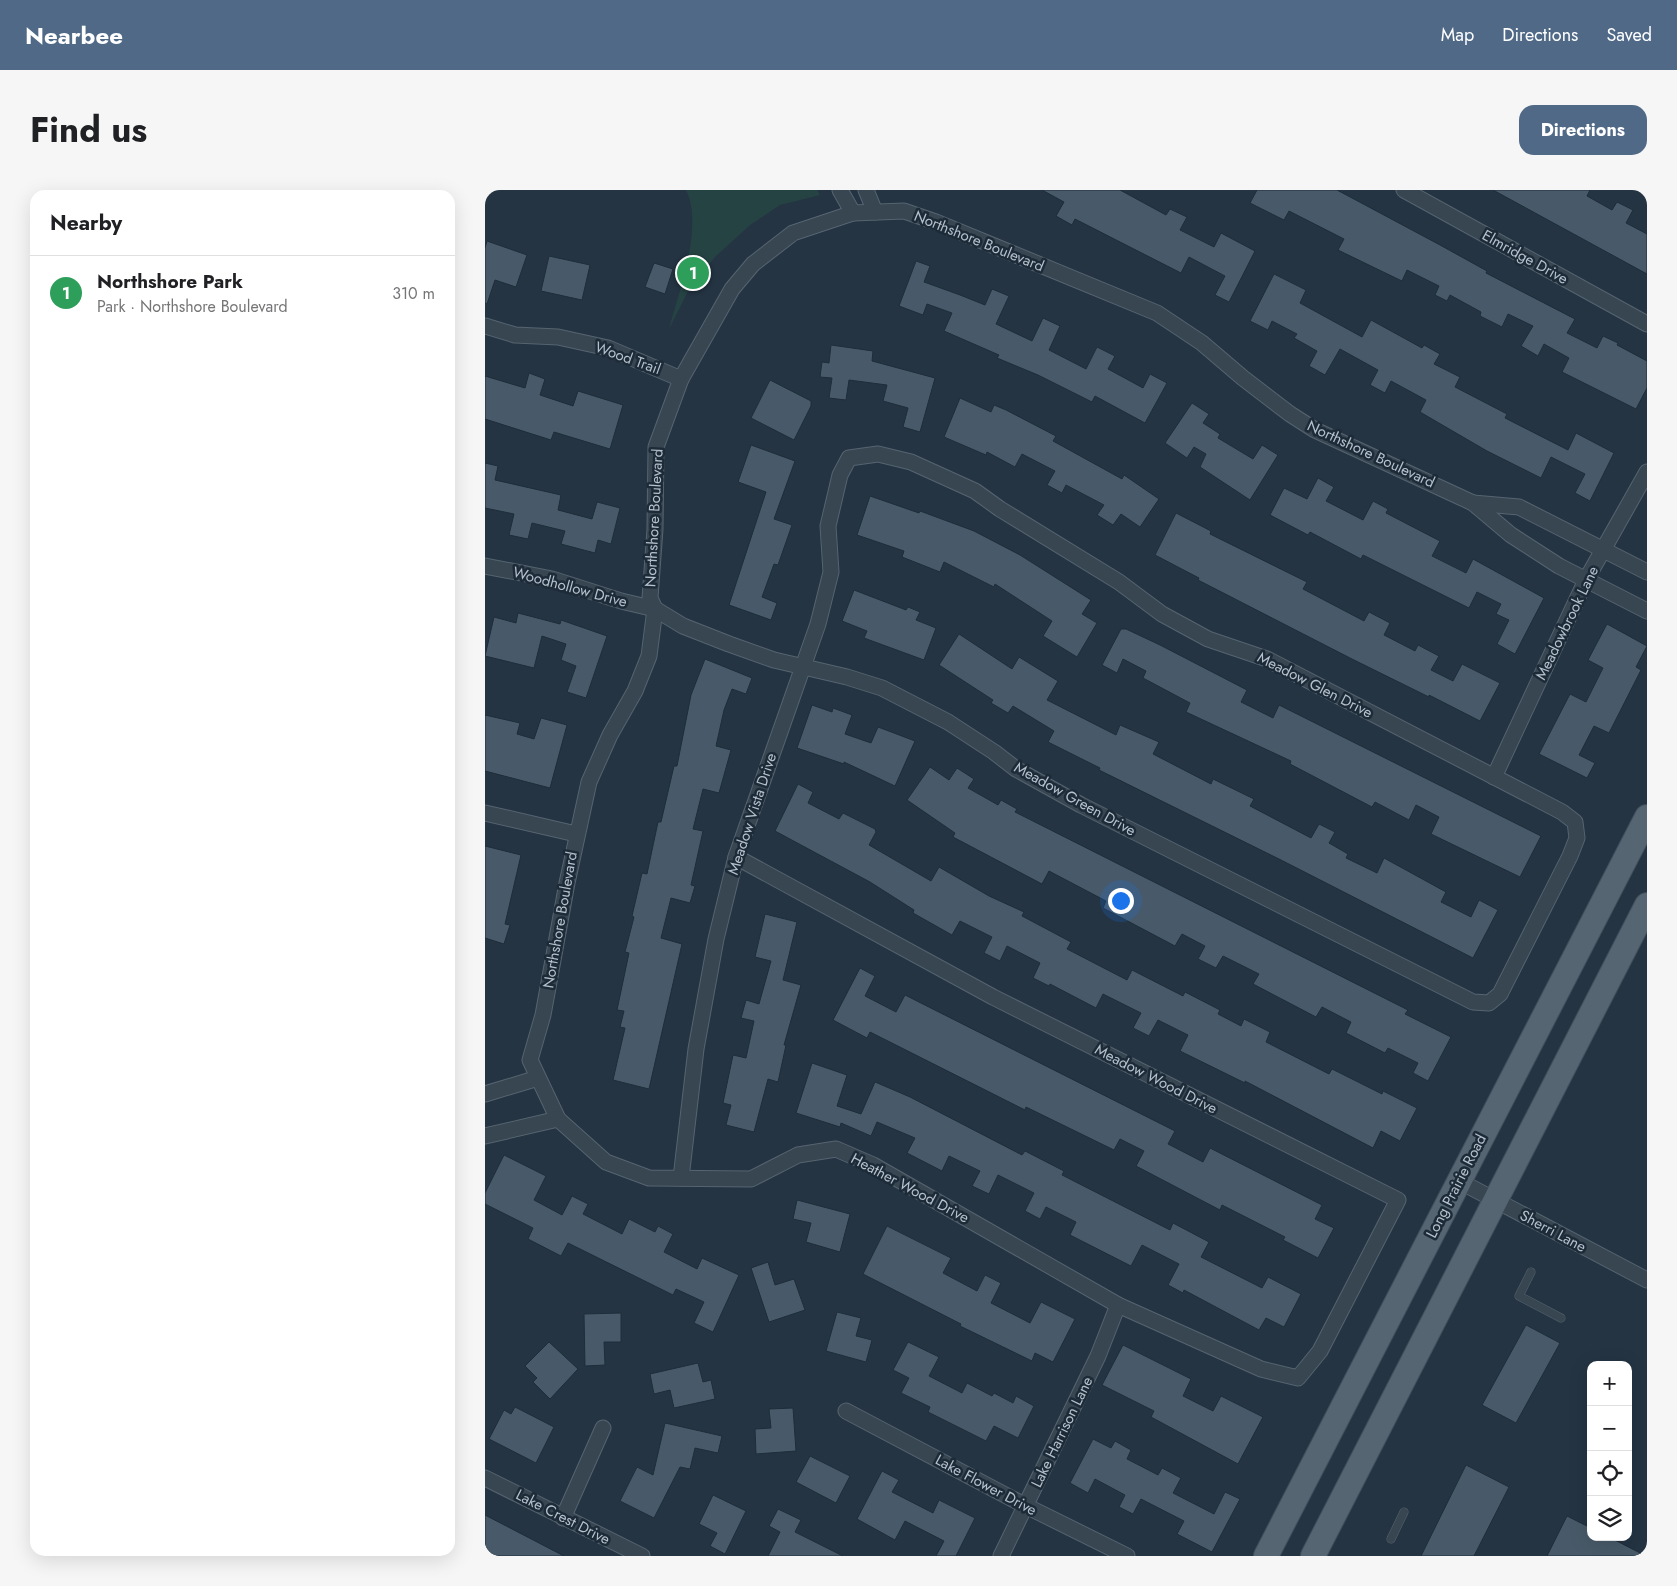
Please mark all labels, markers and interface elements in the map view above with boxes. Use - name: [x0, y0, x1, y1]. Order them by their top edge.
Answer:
- text: Nearbee: [25, 18, 123, 53]
- text: Map: [1441, 22, 1474, 48]
- text: Directions: [1502, 22, 1578, 48]
- text: Saved: [1606, 22, 1652, 48]
- text: Find us: [30, 105, 147, 155]
- button: Directions: [1519, 105, 1647, 155]
- street label: Northshore Boulevard: [911, 205, 1047, 277]
- text: Nearby: [50, 208, 122, 238]
- street label: Elmridge Drive: [1478, 224, 1572, 290]
- pin: 1: [677, 254, 709, 292]
- text: Northshore Park: [97, 268, 243, 295]
- text: 1: [62, 282, 70, 305]
- text: 310 m: [392, 282, 435, 305]
- text: Park · Northshore Boulevard: [97, 295, 288, 318]
- street label: Wood Trail: [592, 336, 664, 380]
- street label: Northshore Boulevard: [1304, 415, 1438, 493]
- street label: Northshore Boulevard: [639, 448, 669, 588]
- street label: Woodhollow Drive: [510, 561, 630, 613]
- street label: Meadowbrook Lane: [1530, 562, 1604, 684]
- street label: Meadow Glen Drive: [1254, 646, 1377, 724]
- street label: Meadow Vista Drive: [722, 750, 782, 878]
- street label: Meadow Green Drive: [1010, 756, 1140, 842]
- street label: Northshore Boulevard: [537, 850, 583, 990]
- your location: [1108, 888, 1134, 914]
- street label: Meadow Wood Drive: [1091, 1039, 1221, 1120]
- street label: Long Prairie Road: [1420, 1130, 1492, 1242]
- street label: Heather Wood Drive: [847, 1148, 973, 1229]
- street label: Sherri Lane: [1516, 1204, 1590, 1258]
- map controls: [1587, 1361, 1632, 1541]
- button: +: [1587, 1361, 1632, 1406]
- street label: Lake Harrison Lane: [1026, 1373, 1098, 1491]
- button: −: [1587, 1406, 1632, 1451]
- street label: Lake Flower Drive: [931, 1449, 1041, 1521]
- button: locate: [1587, 1451, 1632, 1496]
- street label: Lake Crest Drive: [512, 1484, 614, 1550]
- button: layers: [1587, 1496, 1632, 1541]

